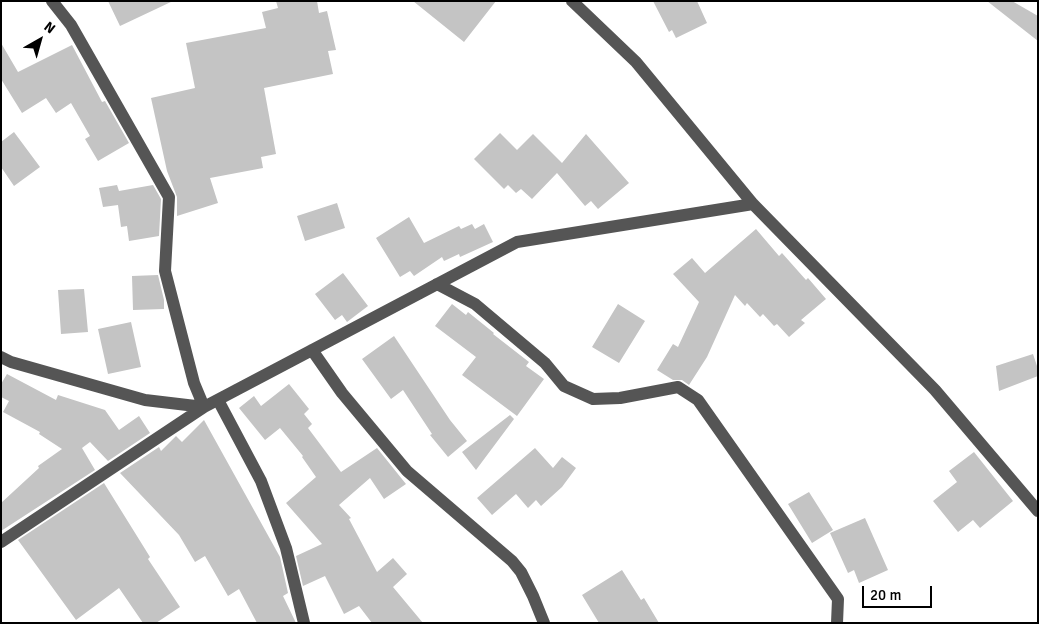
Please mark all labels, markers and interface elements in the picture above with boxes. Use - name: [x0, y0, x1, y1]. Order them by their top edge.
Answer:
- north arrow: [15, 15, 65, 65]
- text: N: [40, 18, 59, 37]
- scale bar: [864, 576, 934, 608]
- text: 20 m: [870, 586, 901, 604]

